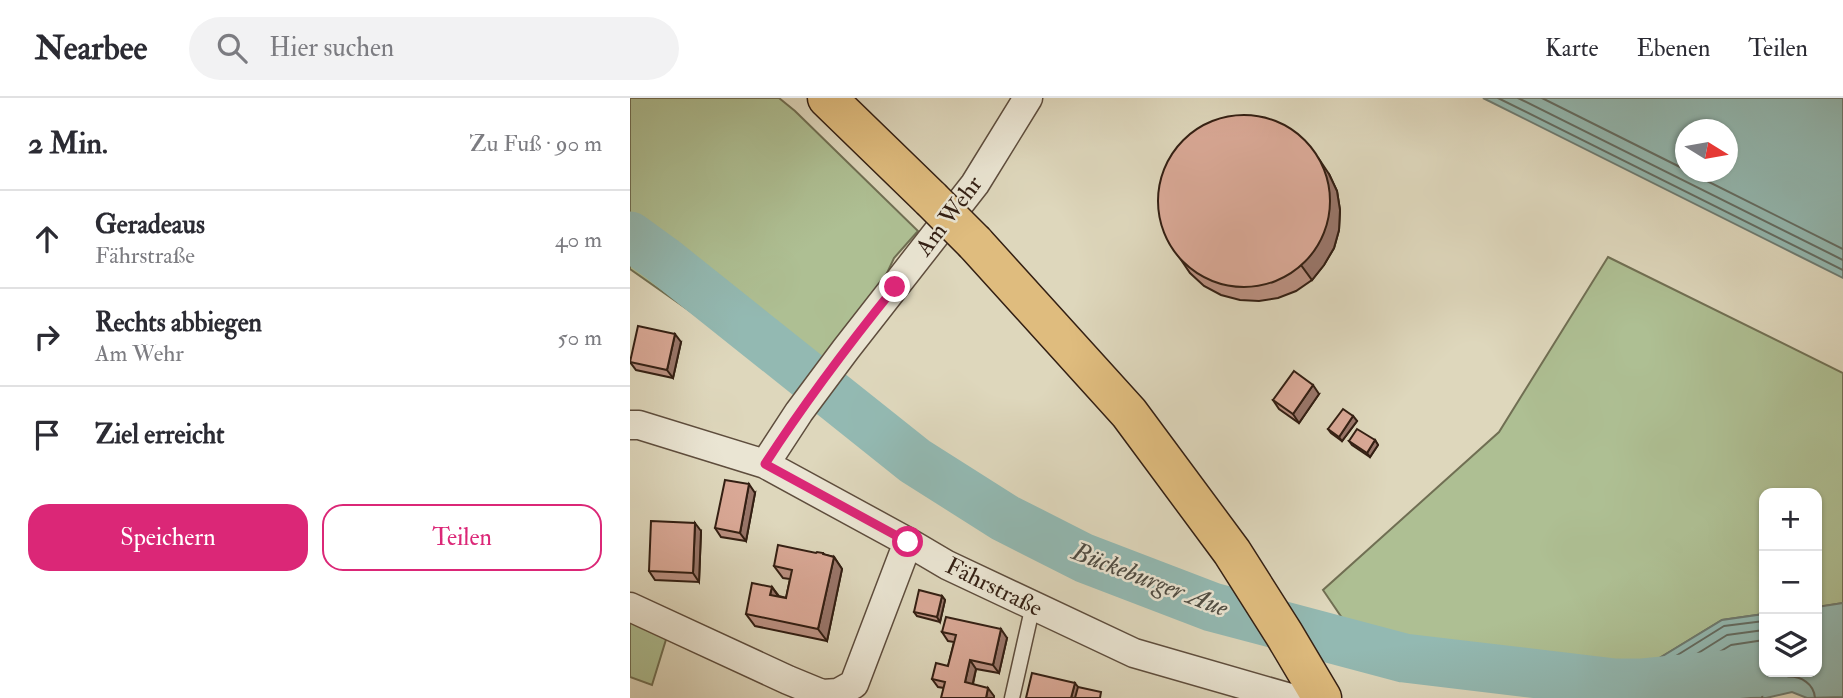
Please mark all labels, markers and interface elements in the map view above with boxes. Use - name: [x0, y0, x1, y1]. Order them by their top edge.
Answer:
- search box: [189, 17, 679, 80]
- text: Nearbee: [35, 28, 147, 69]
- icon: search: [213, 29, 251, 67]
- text: Hier suchen: [269, 32, 394, 64]
- text: Karte: [1545, 33, 1598, 64]
- text: Ebenen: [1636, 33, 1710, 64]
- text: Teilen: [1748, 33, 1808, 64]
- north arrow: [1675, 119, 1738, 182]
- text: 2 Min.: [28, 125, 108, 162]
- text: Zu Fuß · 90 m: [469, 129, 602, 158]
- street label: Am Wehr: [908, 170, 989, 263]
- text: Geradeaus: [95, 209, 205, 241]
- icon: ahead: [28, 220, 66, 258]
- text: 40 m: [555, 225, 602, 254]
- text: Fährstraße: [95, 241, 195, 270]
- route end: [879, 271, 910, 302]
- text: Rechts abbiegen: [95, 307, 262, 339]
- icon: right: [28, 318, 66, 356]
- text: 50 m: [558, 323, 602, 352]
- text: Am Wehr: [95, 339, 184, 368]
- icon: arrive: [28, 416, 66, 454]
- text: Ziel erreicht: [95, 419, 225, 451]
- map controls: [1759, 488, 1822, 677]
- button: +: [1759, 488, 1822, 551]
- button: Speichern: [28, 504, 308, 571]
- button: Teilen: [322, 504, 602, 571]
- route start: [892, 526, 923, 557]
- water label: Bückeburger Aue: [1066, 535, 1233, 624]
- street label: Fährstraße: [940, 550, 1048, 624]
- button: −: [1759, 551, 1822, 614]
- button: layers: [1759, 614, 1822, 677]

